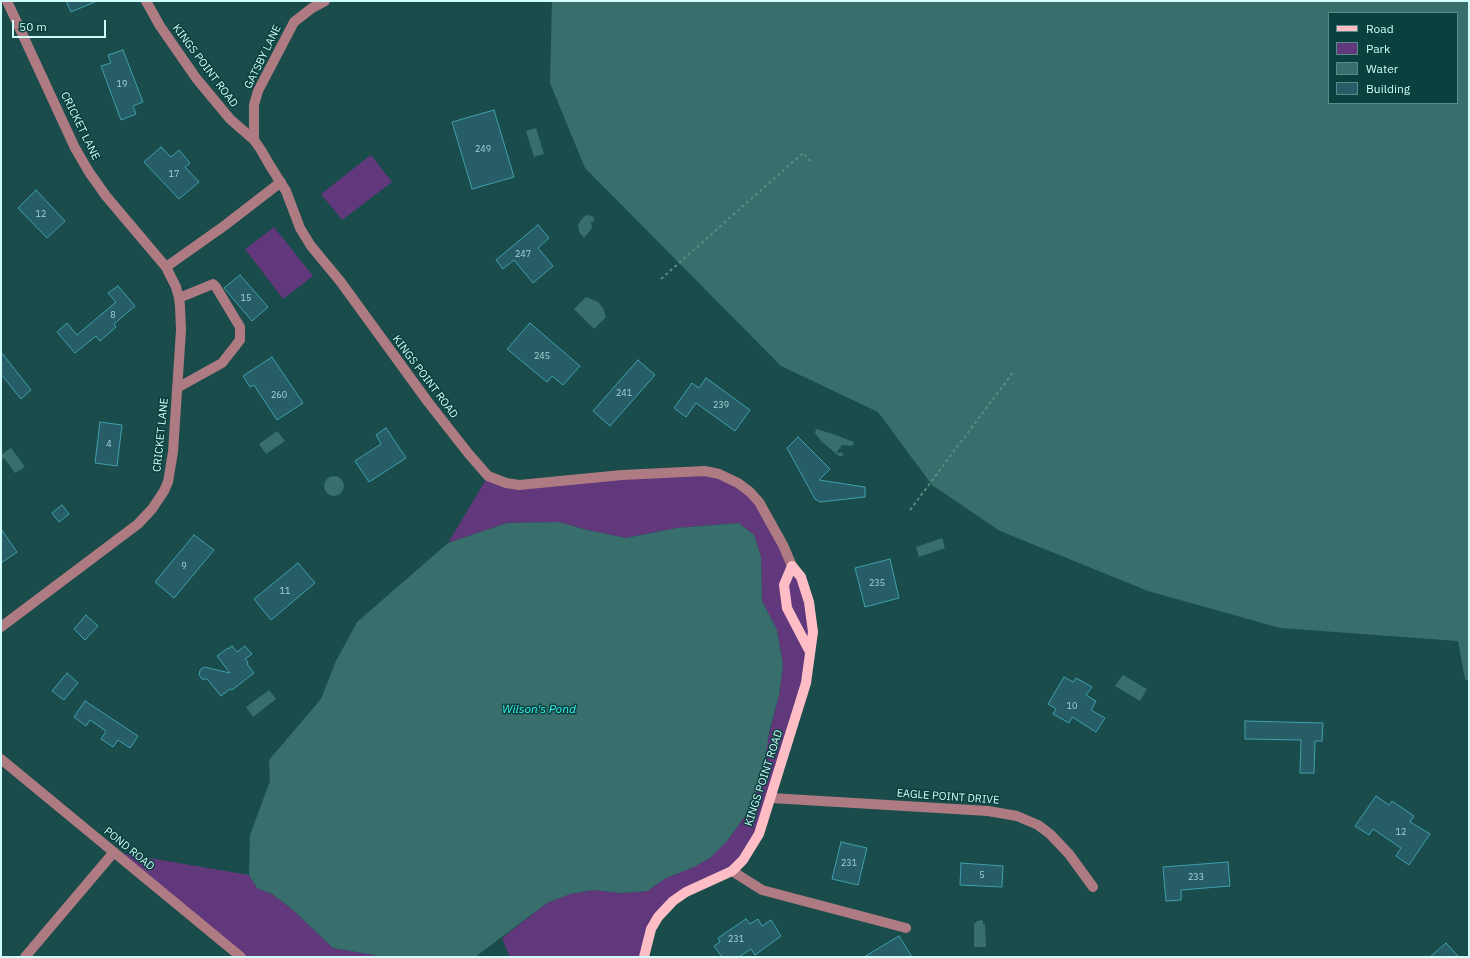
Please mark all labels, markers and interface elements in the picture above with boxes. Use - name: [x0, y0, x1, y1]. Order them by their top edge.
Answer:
- scale bar: [14, 12, 108, 38]
- legend: [1328, 12, 1458, 104]
- text: 50 m: [19, 19, 47, 34]
- text: Road: [1366, 21, 1394, 36]
- street label: KINGS POINT ROAD: [170, 22, 240, 110]
- street label: GATSBY LANE: [242, 23, 284, 91]
- text: Park: [1366, 41, 1390, 56]
- text: Water: [1366, 61, 1398, 76]
- house number: 19: [117, 79, 127, 89]
- text: Building: [1366, 81, 1410, 96]
- street label: CRICKET LANE: [58, 90, 102, 162]
- house number: 249: [475, 144, 491, 154]
- house number: 17: [169, 169, 179, 179]
- house number: 12: [36, 209, 46, 219]
- house number: 247: [515, 249, 531, 259]
- house number: 15: [241, 293, 251, 303]
- house number: 8: [110, 310, 116, 320]
- street label: KINGS POINT ROAD: [390, 333, 460, 421]
- house number: 245: [534, 351, 550, 361]
- house number: 241: [616, 388, 632, 398]
- house number: 260: [271, 390, 287, 400]
- street label: CRICKET LANE: [151, 397, 171, 473]
- house number: 239: [713, 400, 729, 410]
- house number: 4: [106, 439, 112, 449]
- house number: 9: [181, 561, 187, 571]
- house number: 235: [869, 578, 885, 588]
- house number: 11: [280, 586, 290, 596]
- house number: 10: [1067, 701, 1077, 711]
- water label: Wilson's Pond: [502, 703, 576, 717]
- street label: KINGS POINT ROAD: [742, 728, 786, 828]
- street label: EAGLE POINT DRIVE: [896, 787, 1000, 807]
- street label: POND ROAD: [101, 825, 157, 873]
- house number: 12: [1396, 827, 1406, 837]
- house number: 231: [841, 858, 857, 868]
- house number: 5: [979, 870, 985, 880]
- house number: 233: [1188, 872, 1204, 882]
- house number: 231: [728, 934, 744, 944]

